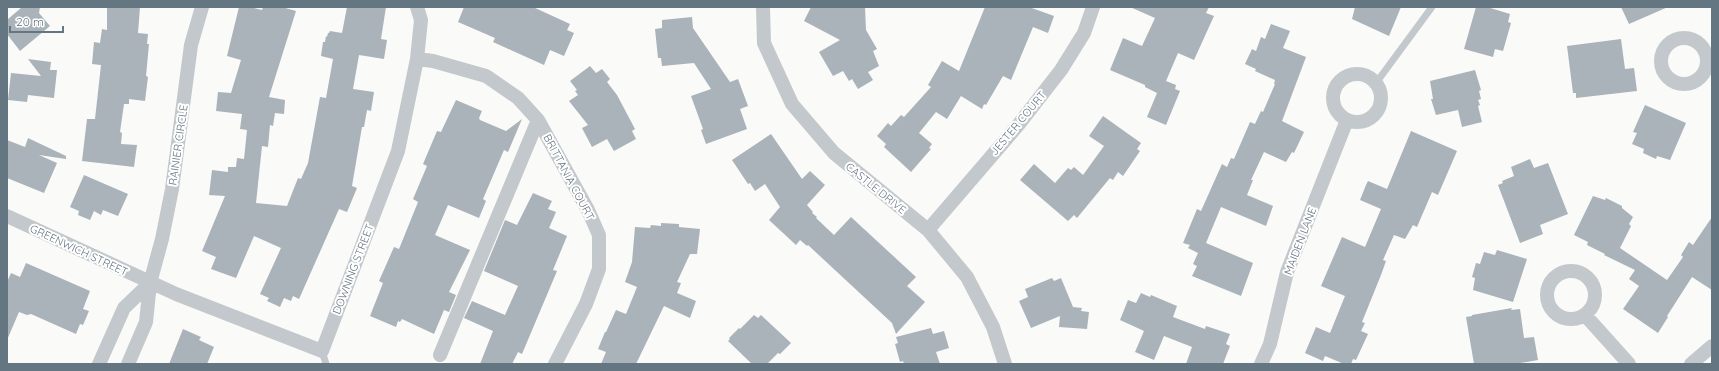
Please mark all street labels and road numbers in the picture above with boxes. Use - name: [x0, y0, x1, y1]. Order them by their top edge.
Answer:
- street label: JESTER COURT: [987, 88, 1049, 158]
- street label: RAINIER CIRCLE: [165, 104, 191, 186]
- street label: BRITTANIA COURT: [540, 131, 598, 223]
- street label: CASTLE DRIVE: [843, 159, 909, 217]
- street label: MAIDEN LANE: [1281, 205, 1319, 277]
- street label: GREENWICH STREET: [28, 221, 130, 279]
- street label: DOWNING STREET: [329, 222, 377, 316]

